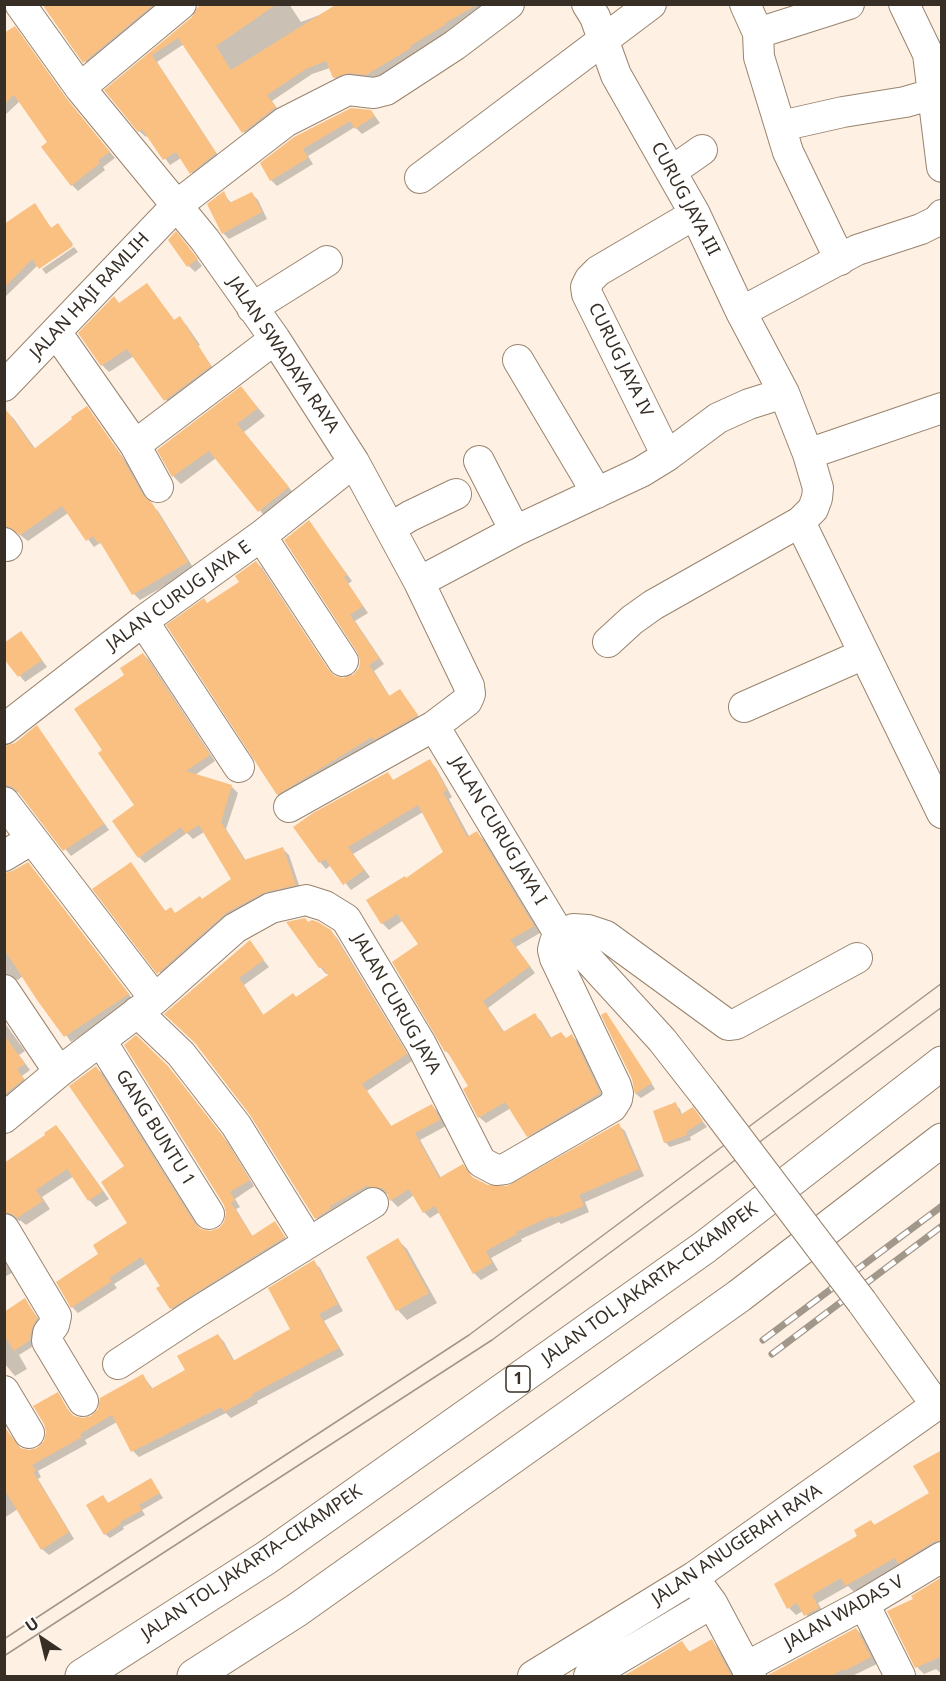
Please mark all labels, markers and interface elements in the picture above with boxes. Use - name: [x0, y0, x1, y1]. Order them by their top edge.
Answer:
- street label: CURUG JAYA III: [646, 138, 724, 260]
- street label: JALAN HAJI RAMLIH: [26, 228, 154, 364]
- street label: JALAN SWADAYA RAYA: [223, 273, 343, 437]
- street label: CURUG JAYA IV: [583, 299, 657, 421]
- street label: JALAN CURUG JAYA E: [103, 536, 255, 656]
- street label: JALAN CURUG JAYA I: [445, 753, 551, 909]
- street label: JALAN CURUG JAYA: [347, 930, 445, 1078]
- street label: GANG BUNTU 1: [111, 1066, 199, 1190]
- street label: JALAN TOL JAKARTA–CIKAMPEK: [538, 1198, 762, 1370]
- road number: 1: [506, 1366, 530, 1392]
- street label: JALAN ANUGERAH RAYA: [648, 1480, 826, 1610]
- street label: JALAN TOL JAKARTA–CIKAMPEK: [138, 1481, 366, 1645]
- street label: JALAN WADAS V: [781, 1571, 907, 1655]
- north arrow: [12, 1609, 72, 1669]
- text: U: [20, 1612, 43, 1637]

